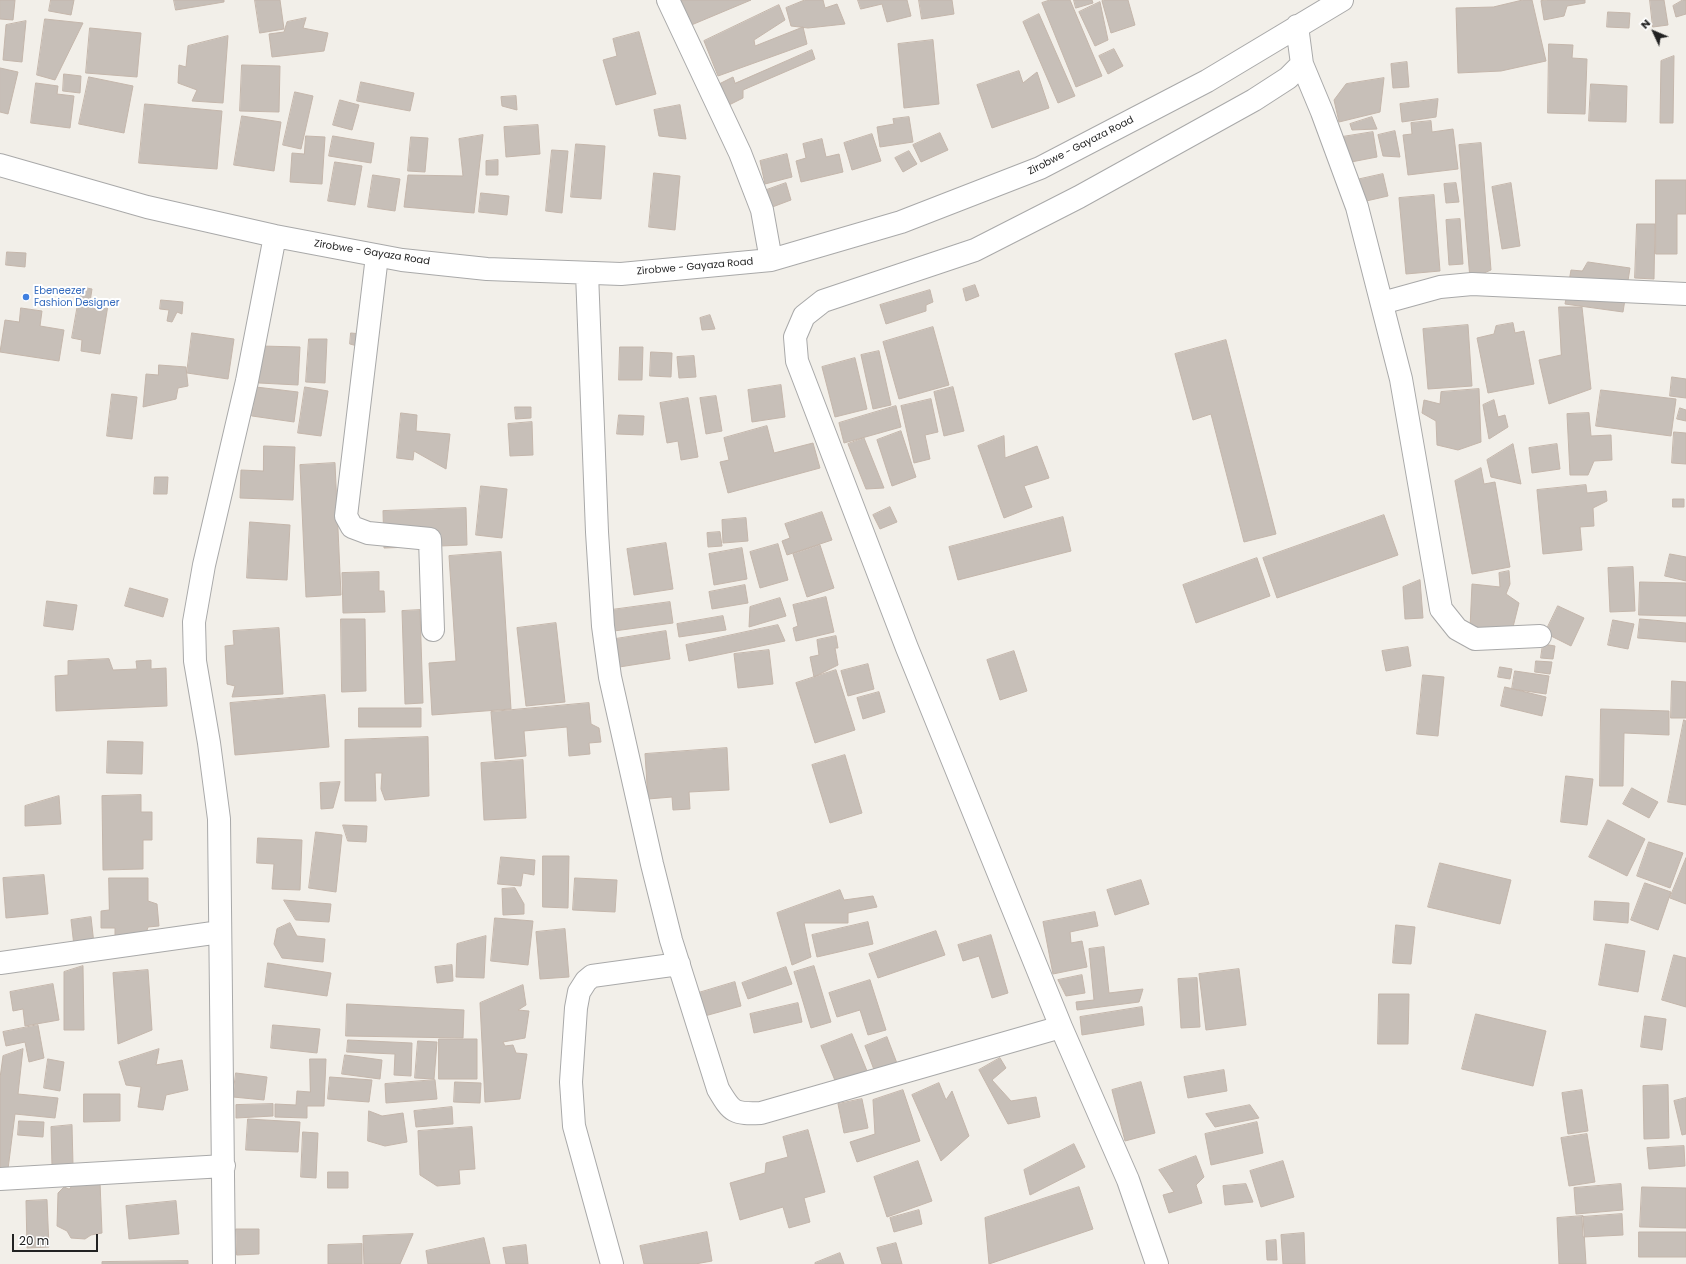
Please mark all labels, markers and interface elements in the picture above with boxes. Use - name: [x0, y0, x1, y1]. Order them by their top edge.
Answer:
- north arrow: [1634, 12, 1674, 52]
- text: N: [1637, 15, 1654, 32]
- street label: Zirobwe - Gayaza Road: [1026, 114, 1136, 178]
- street label: Zirobwe - Gayaza Road: [313, 238, 431, 268]
- street label: Zirobwe - Gayaza Road: [636, 256, 754, 278]
- place label: Ebeneezer Fashion Designer: [34, 285, 119, 308]
- marker: Ebeneezer Fashion Designer: [21, 292, 31, 302]
- scale bar: [14, 1226, 100, 1252]
- text: 20 m: [19, 1232, 49, 1249]

